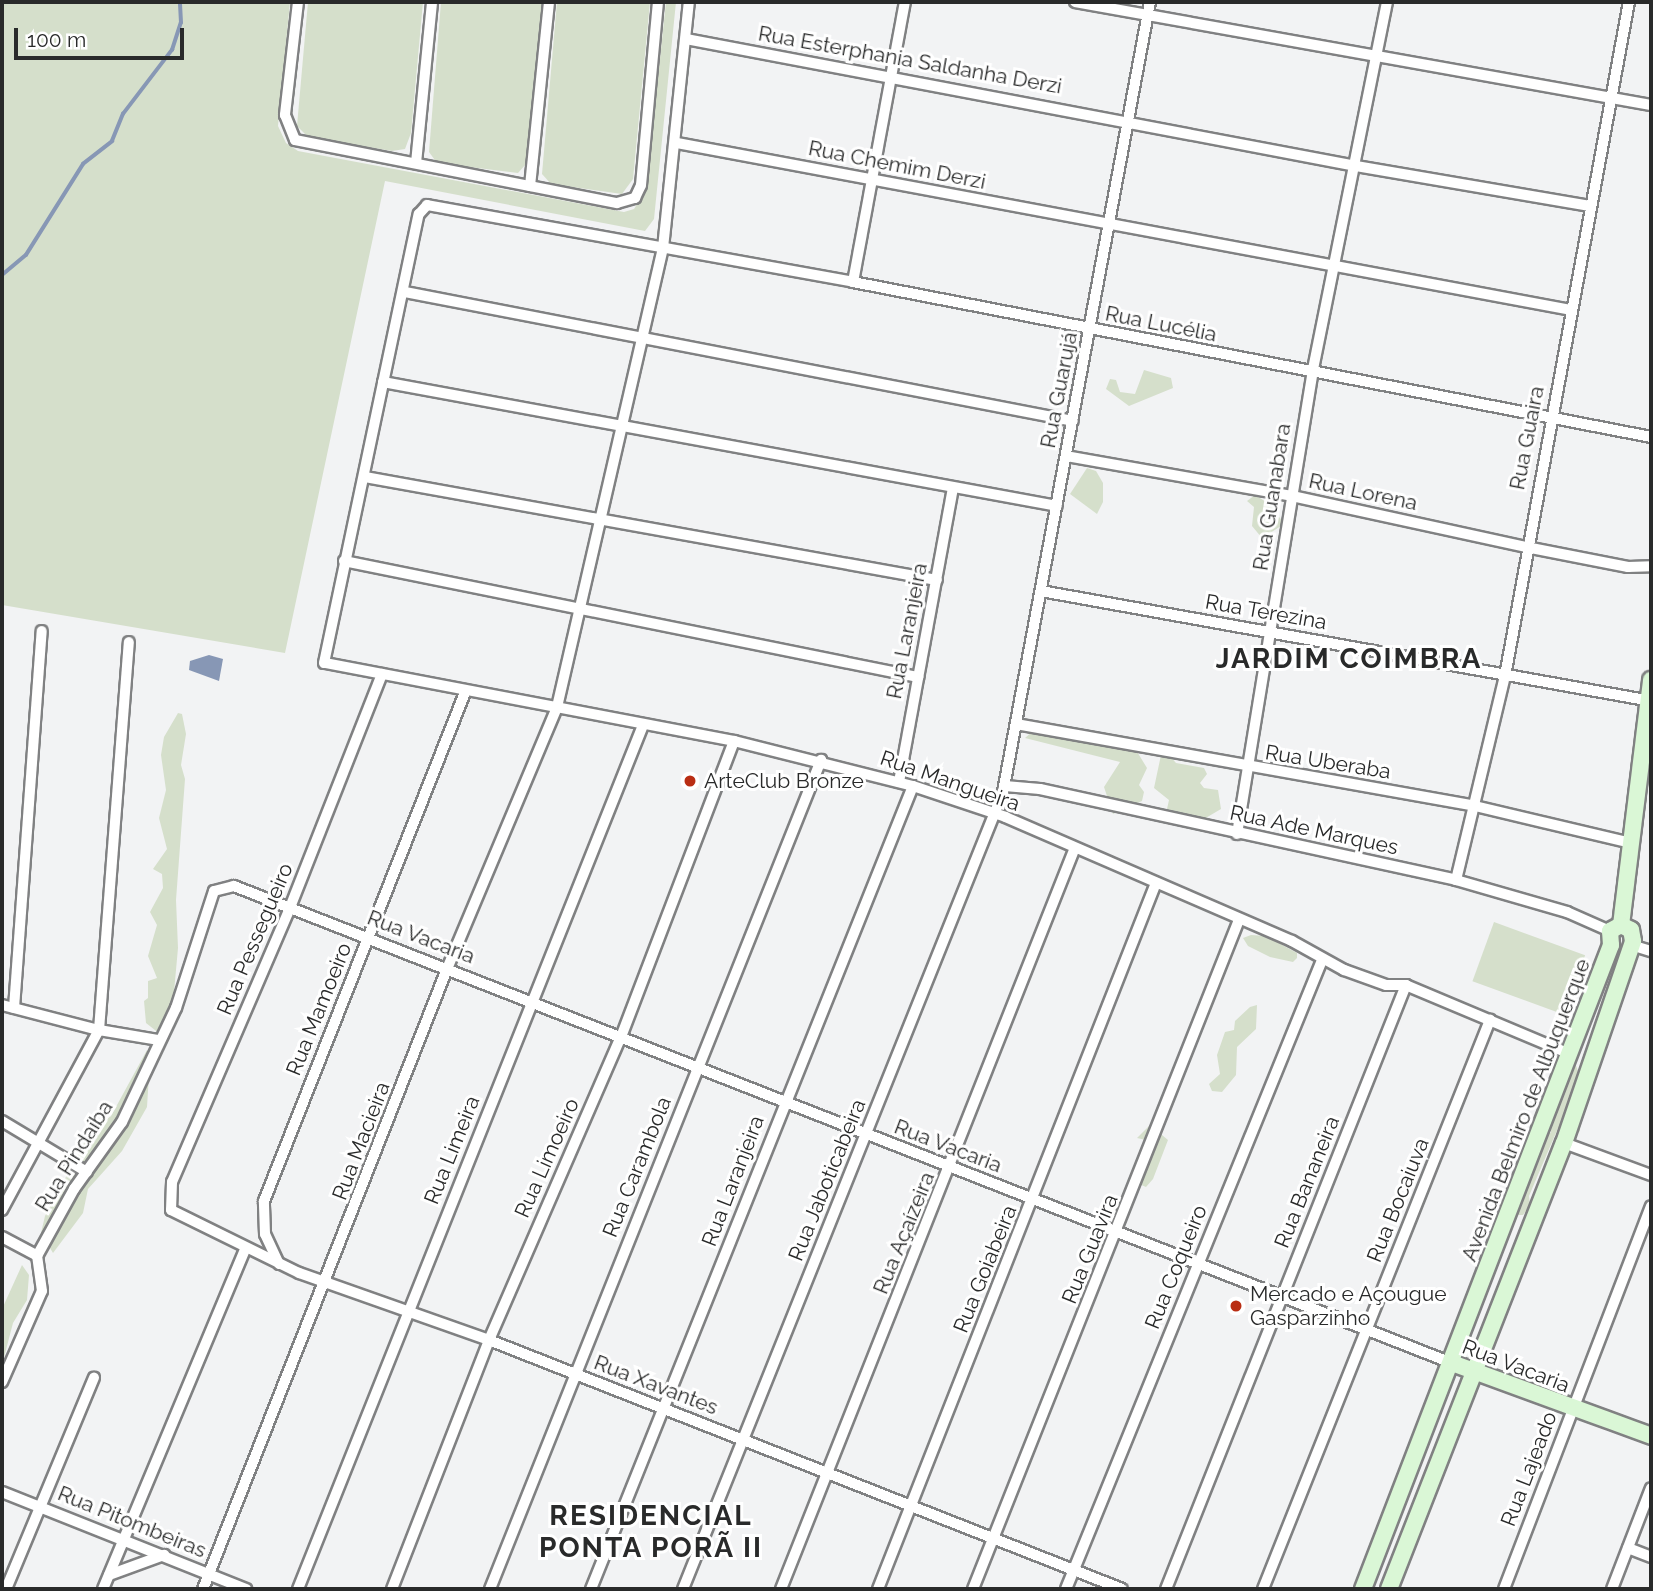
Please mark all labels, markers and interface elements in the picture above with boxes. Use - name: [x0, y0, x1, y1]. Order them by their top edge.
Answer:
- scale bar: [18, 14, 187, 58]
- street label: Rua Esterphania Saldanha Derzi: [756, 21, 1064, 99]
- text: 100 m: [27, 27, 86, 52]
- street label: Rua Chemim Derzi: [806, 135, 988, 195]
- street label: Rua Lucélia: [1103, 301, 1219, 347]
- street label: Rua Guarujá: [1035, 330, 1083, 450]
- street label: Rua Guaira: [1505, 384, 1549, 492]
- street label: Rua Guanabara: [1248, 422, 1296, 572]
- street label: Rua Lorena: [1306, 468, 1420, 516]
- street label: Rua Laranjeira: [881, 561, 933, 701]
- street label: Rua Terezina: [1203, 589, 1329, 635]
- district label: JARDIM COIMBRA: [1217, 642, 1481, 676]
- street label: Rua Uberaba: [1263, 740, 1393, 784]
- street label: Rua Mangueira: [877, 745, 1023, 817]
- place label: ArteClub Bronze: [704, 768, 864, 794]
- marker: ArteClub Bronze: [682, 773, 698, 789]
- street label: Rua Ade Marques: [1227, 800, 1401, 860]
- street label: Rua Pessegueiro: [212, 859, 298, 1019]
- street label: Rua Vacaria: [363, 905, 479, 969]
- street label: Rua Mamoeiro: [281, 939, 357, 1079]
- street label: Avenida Belmiro de Albuquerque: [1456, 955, 1596, 1265]
- street label: Rua Macieira: [327, 1078, 395, 1204]
- street label: Rua Limeira: [419, 1092, 485, 1208]
- street label: Rua Carambola: [597, 1093, 677, 1241]
- street label: Rua Limoeiro: [509, 1094, 585, 1222]
- street label: Rua Jaboticabeira: [783, 1095, 871, 1265]
- street label: Rua Pindaíba: [30, 1096, 118, 1216]
- street label: Rua Laranjeira: [697, 1112, 769, 1250]
- street label: Rua Bananeira: [1269, 1112, 1345, 1252]
- street label: Rua Vacaria: [890, 1114, 1006, 1178]
- street label: Rua Bocaiuva: [1362, 1134, 1434, 1266]
- street label: Rua Açaízeira: [868, 1168, 940, 1298]
- street label: Rua Guavira: [1057, 1191, 1123, 1307]
- street label: Rua Coqueiro: [1140, 1201, 1212, 1333]
- street label: Rua Goiabeira: [948, 1202, 1022, 1336]
- place label: Mercado e Açougue Gasparzinho: [1250, 1281, 1447, 1331]
- marker: Mercado e Açougue Gasparzinho: [1228, 1298, 1244, 1314]
- street label: Rua Vacaria: [1458, 1334, 1574, 1398]
- street label: Rua Xavantes: [590, 1350, 722, 1420]
- street label: Rua Lajeado: [1496, 1408, 1562, 1530]
- street label: Rua Pitombeiras: [54, 1481, 210, 1563]
- district label: RESIDENCIAL PONTA PORÃ II: [540, 1499, 762, 1565]

